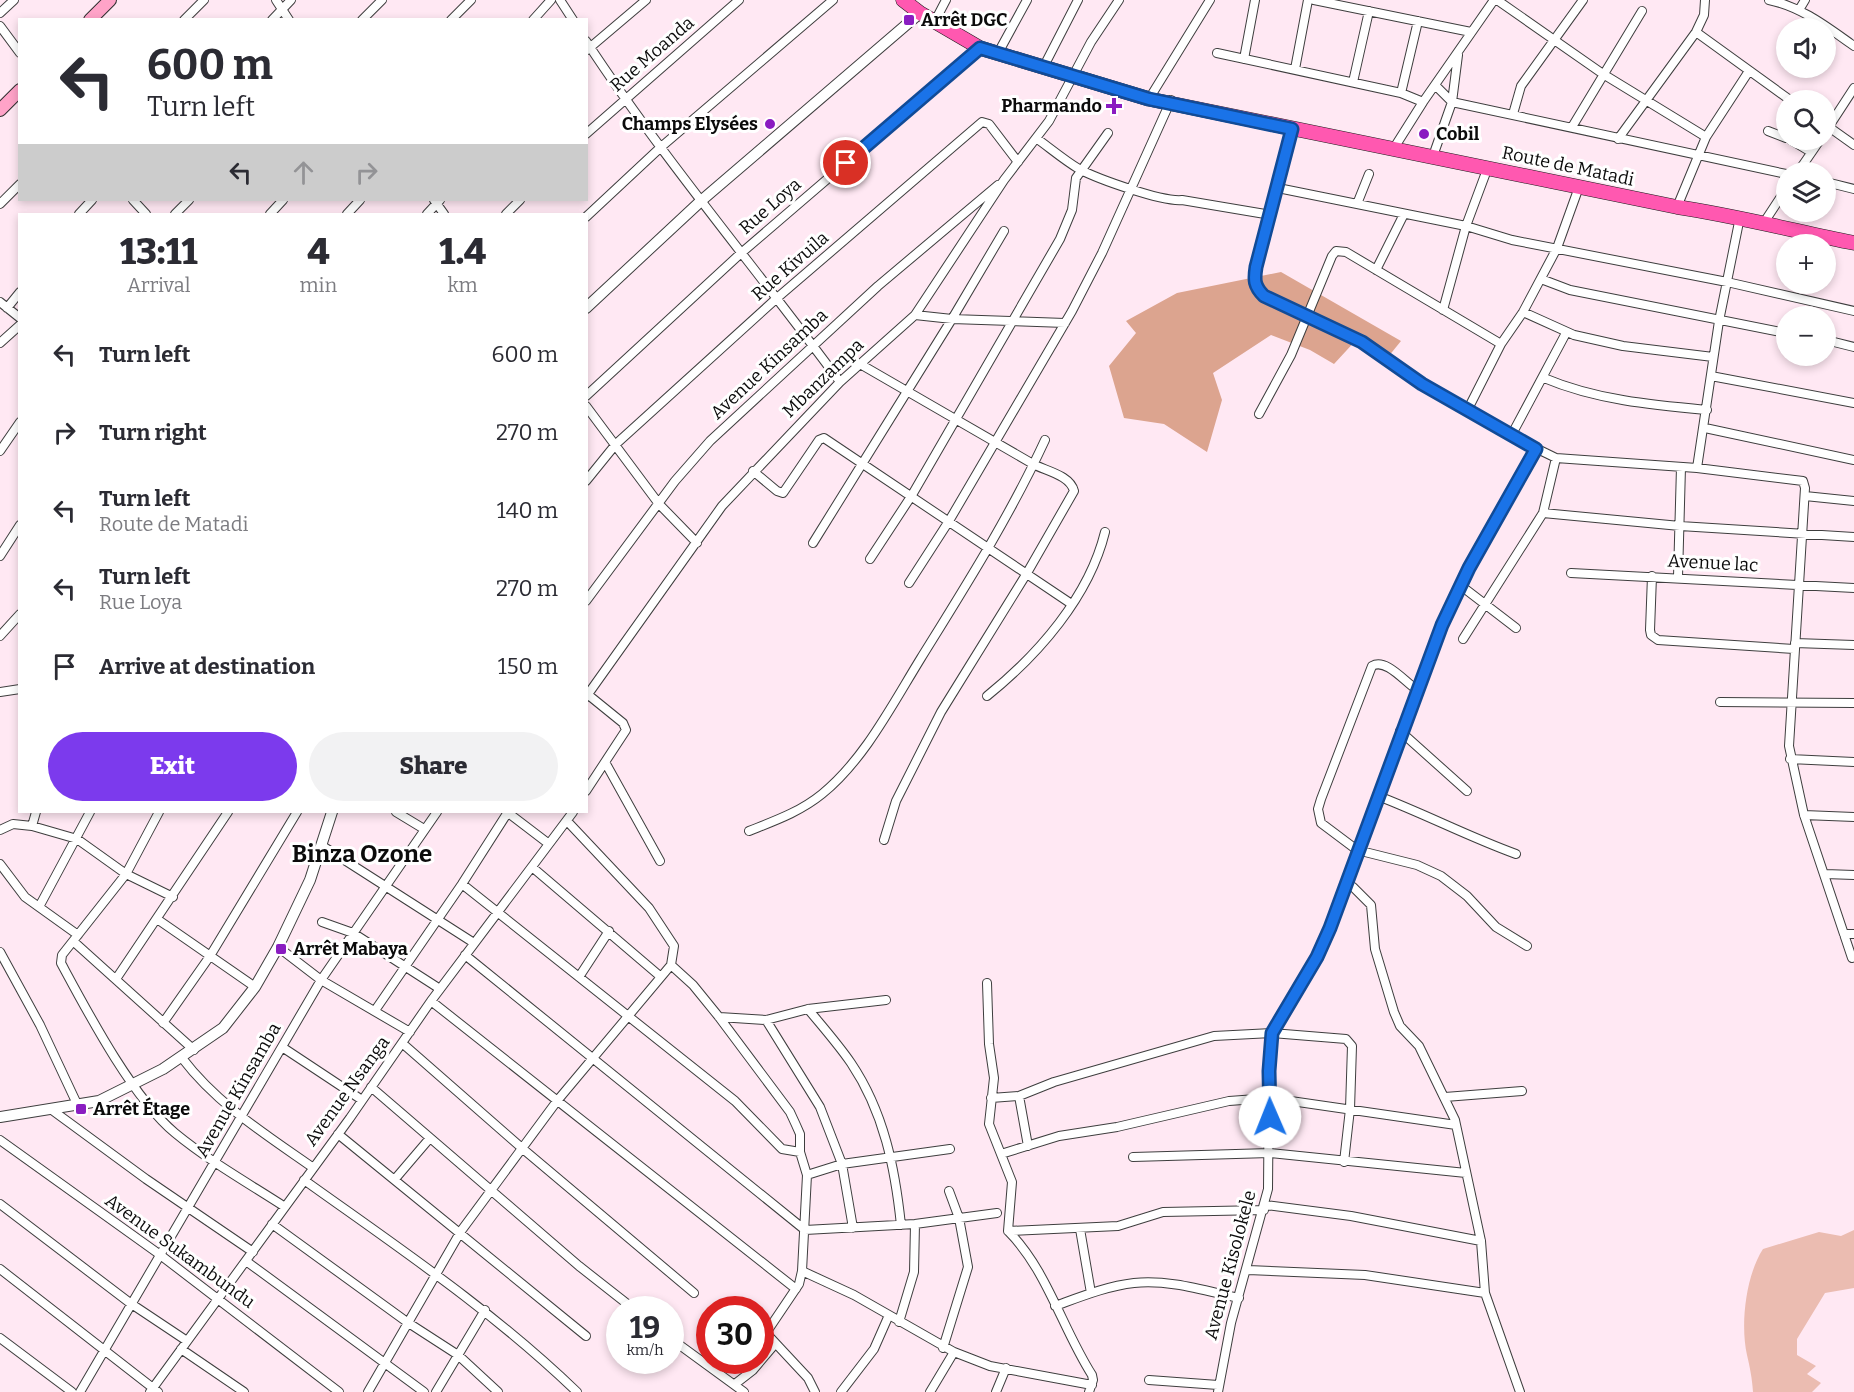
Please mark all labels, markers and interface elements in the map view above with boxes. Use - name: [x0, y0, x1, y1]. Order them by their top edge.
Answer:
- place label: Arrêt DGC: [921, 9, 1007, 31]
- street label: Rue Moanda: [606, 12, 698, 96]
- marker: Arrêt DGC: [902, 13, 916, 27]
- map controls: [1776, 18, 1836, 366]
- button: sound: [1776, 18, 1836, 78]
- text: 600 m: [147, 40, 273, 90]
- icon: left: [48, 42, 126, 120]
- button: search: [1776, 90, 1836, 150]
- text: Turn left: [147, 91, 255, 123]
- place label: Pharmando: [1001, 95, 1102, 117]
- marker: Pharmando: [1107, 99, 1121, 113]
- place label: Champs Elysées: [622, 113, 758, 135]
- marker: Champs Elysées: [763, 117, 777, 131]
- place label: Cobil: [1436, 123, 1480, 145]
- marker: Cobil: [1417, 127, 1431, 141]
- pin: [820, 137, 871, 188]
- street label: Route de Matadi: [1500, 141, 1636, 191]
- icon: arrive: [829, 146, 862, 179]
- icon: left: [224, 156, 257, 189]
- icon: ahead: [287, 156, 320, 189]
- icon: right: [350, 156, 383, 189]
- button: layers: [1776, 162, 1836, 222]
- street label: Rue Loya: [735, 173, 806, 239]
- street label: Rue Kivuila: [747, 227, 833, 305]
- text: 13:11: [120, 230, 198, 274]
- text: 4: [307, 230, 330, 274]
- text: 1.4: [439, 230, 486, 274]
- button: +: [1776, 234, 1836, 294]
- text: Arrival: [127, 273, 190, 297]
- text: min: [299, 273, 337, 297]
- text: km: [448, 273, 478, 297]
- street label: Avenue Kinsamba: [706, 304, 832, 424]
- button: −: [1776, 306, 1836, 366]
- street label: Mbanzampa: [778, 334, 868, 422]
- icon: left: [48, 338, 81, 371]
- text: Turn left: [99, 341, 191, 368]
- text: 600 m: [491, 341, 558, 368]
- icon: right: [48, 416, 81, 449]
- text: Turn right: [99, 419, 207, 446]
- text: 270 m: [496, 419, 558, 446]
- text: Turn left: [99, 485, 191, 512]
- icon: left: [48, 494, 81, 527]
- text: 140 m: [497, 497, 558, 524]
- text: Route de Matadi: [99, 512, 249, 536]
- street label: Avenue lac: [1667, 550, 1759, 576]
- text: Turn left: [99, 563, 191, 590]
- icon: left: [48, 572, 81, 605]
- text: 270 m: [496, 575, 558, 602]
- text: Rue Loya: [99, 590, 182, 614]
- icon: arrive: [48, 650, 81, 683]
- text: Arrive at destination: [99, 653, 315, 680]
- text: 150 m: [498, 653, 558, 680]
- button: Exit: [48, 732, 297, 801]
- button: Share: [309, 732, 558, 801]
- district label: Binza Ozone: [292, 840, 432, 868]
- place label: Arrêt Mabaya: [293, 938, 408, 960]
- marker: Arrêt Mabaya: [274, 942, 288, 956]
- street label: Avenue Kinsamba: [190, 1019, 286, 1161]
- street label: Avenue Nsanga: [300, 1032, 394, 1150]
- position arrow: [1238, 1085, 1302, 1149]
- place label: Arrêt Étage: [93, 1097, 190, 1120]
- marker: Arrêt Étage: [74, 1102, 88, 1116]
- street label: Avenue Kisolokele: [1199, 1188, 1261, 1342]
- street label: Avenue Sukambundu: [101, 1189, 259, 1313]
- speed limit sign: 30: [696, 1296, 774, 1374]
- text: 19: [630, 1310, 660, 1346]
- text: km/h: [626, 1341, 664, 1359]

